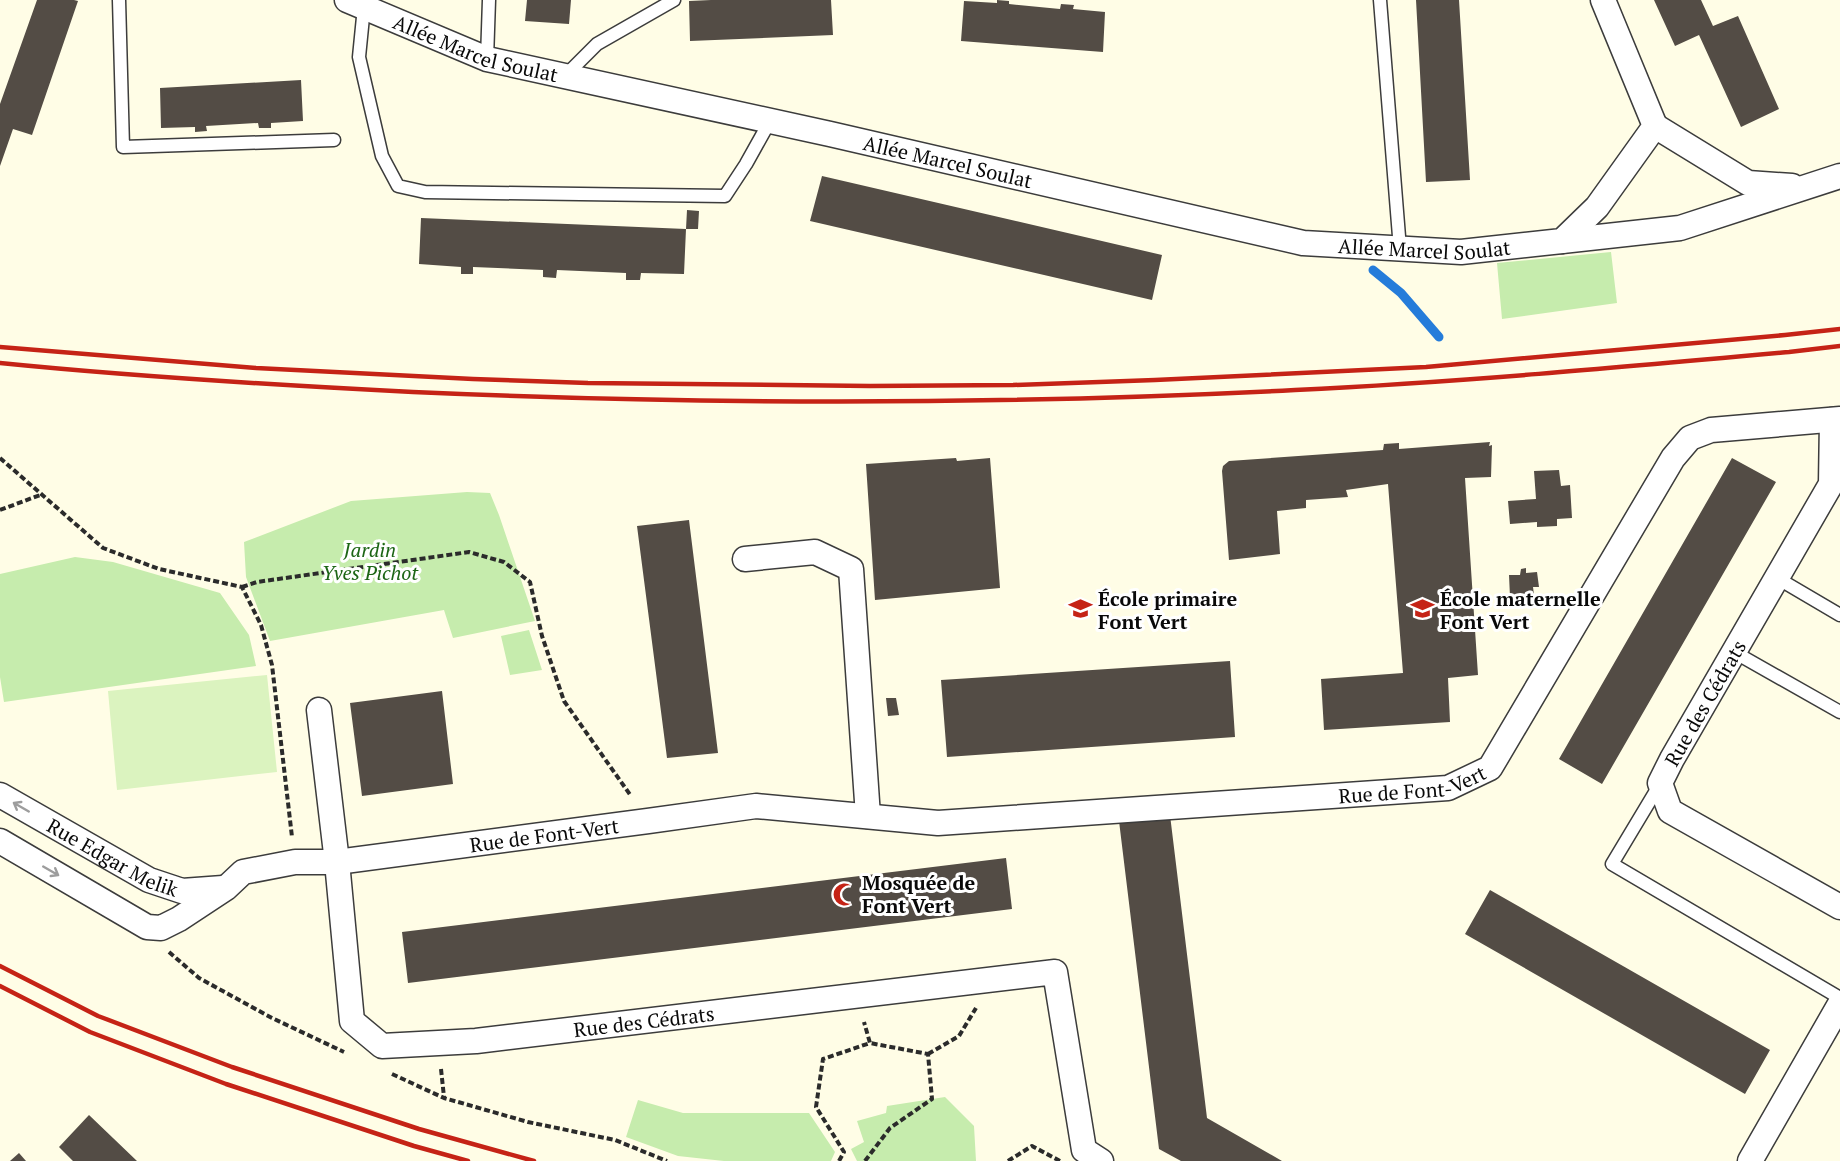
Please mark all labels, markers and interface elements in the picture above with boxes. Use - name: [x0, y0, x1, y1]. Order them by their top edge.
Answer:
- street label: Allée Marcel Soulat: [389, 8, 561, 88]
- street label: Allée Marcel Soulat: [861, 129, 1036, 194]
- street label: Allée Marcel Soulat: [1337, 232, 1512, 266]
- park label: Jardin Yves Pichot: [322, 536, 420, 586]
- place label: École primaire Font Vert: [1098, 585, 1237, 635]
- place label: École maternelle Font Vert: [1440, 585, 1601, 635]
- school or university icon: École primaire Font Vert: [1067, 596, 1093, 622]
- school or university icon: École maternelle Font Vert: [1409, 596, 1435, 622]
- street label: Rue des Cédrats: [1658, 635, 1752, 771]
- street label: Rue de Font-Vert: [1337, 758, 1491, 809]
- one-way arrow: [13, 801, 30, 813]
- street label: Rue Edgar Melik: [42, 811, 182, 902]
- street label: Rue de Font-Vert: [468, 811, 621, 858]
- one-way arrow: [42, 865, 59, 877]
- place label: Mosquée de Font Vert: [862, 869, 976, 919]
- mosque icon: Mosquée de Font Vert: [831, 881, 857, 907]
- street label: Rue des Cédrats: [572, 999, 716, 1043]

